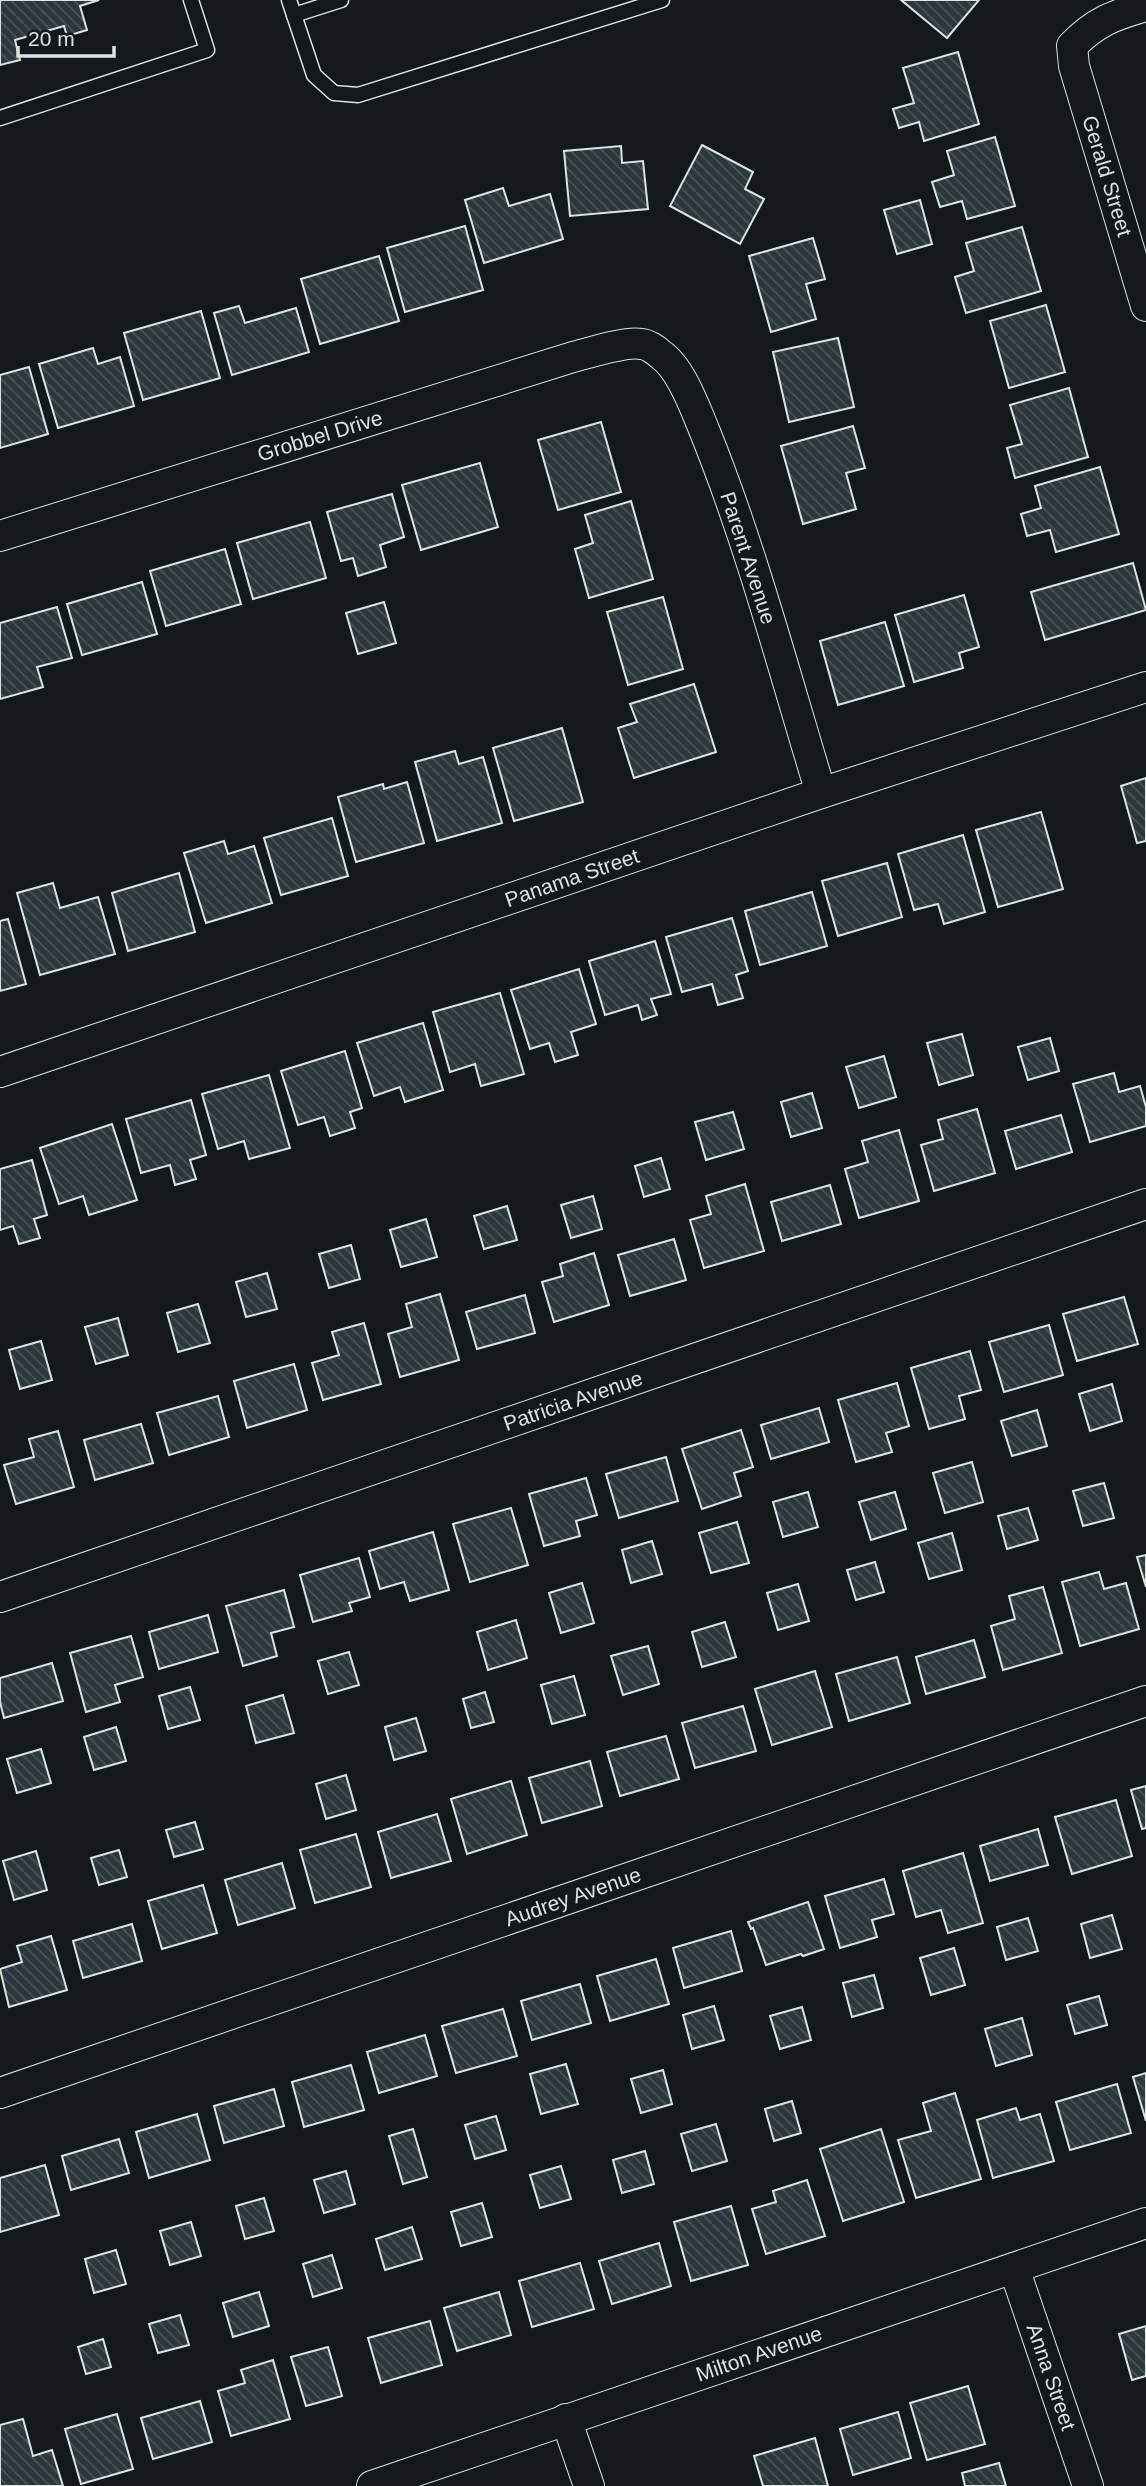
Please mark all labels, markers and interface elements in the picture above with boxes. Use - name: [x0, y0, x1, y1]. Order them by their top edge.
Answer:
- scale bar: [18, 14, 114, 58]
- text: 20 m: [28, 27, 75, 50]
- street label: Gerald Street: [1078, 113, 1137, 239]
- street label: Grobbel Drive: [255, 406, 385, 465]
- street label: Parent Avenue: [716, 489, 781, 627]
- street label: Panama Street: [502, 844, 642, 911]
- street label: Patricia Avenue: [500, 1366, 645, 1435]
- street label: Audrey Avenue: [502, 1863, 644, 1931]
- street label: Milton Avenue: [693, 2321, 825, 2386]
- street label: Anna Street: [1023, 2321, 1080, 2433]

